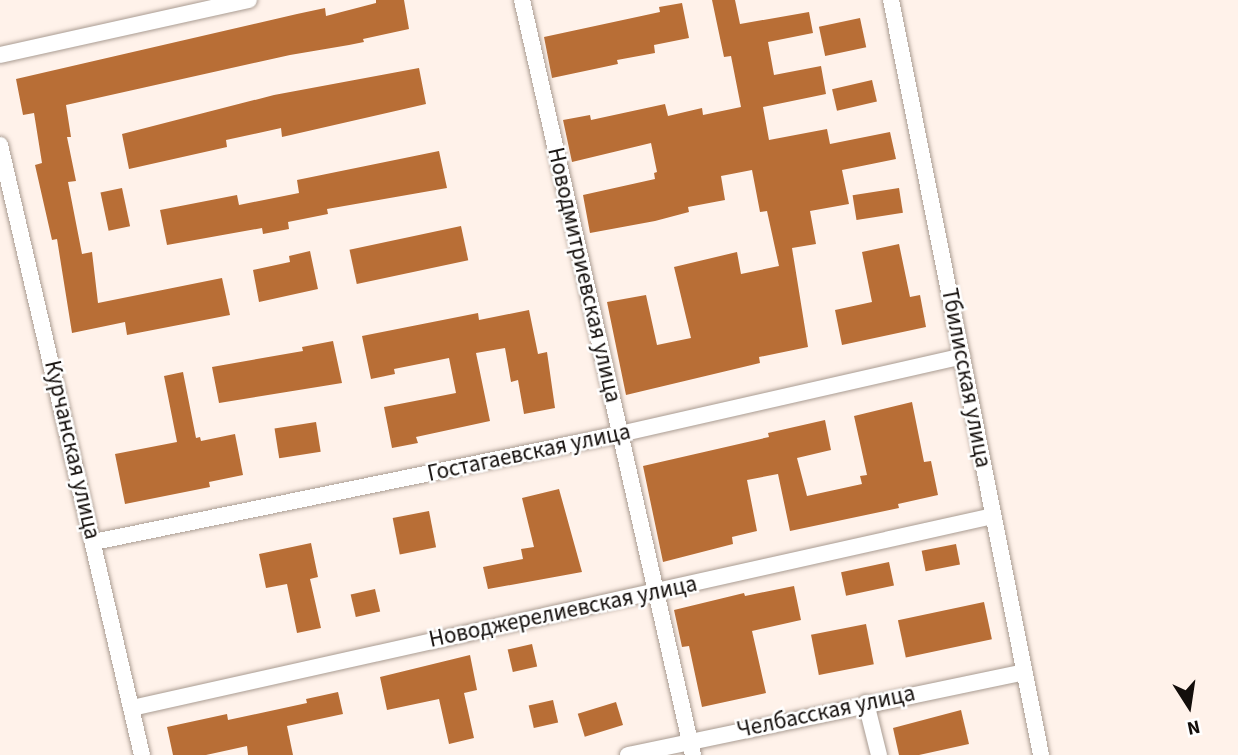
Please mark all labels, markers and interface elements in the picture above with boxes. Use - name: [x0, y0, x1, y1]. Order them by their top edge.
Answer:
- street label: Новодмитриевская улица: [541, 145, 627, 405]
- street label: Тбилисская улица: [935, 286, 997, 470]
- street label: Курчанская улица: [38, 358, 106, 542]
- street label: Гостагаевская улица: [425, 418, 633, 488]
- street label: Новоджерелиевская улица: [426, 570, 700, 654]
- north arrow: [1154, 671, 1224, 741]
- street label: Челбасская улица: [735, 680, 917, 744]
- text: N: [1184, 713, 1202, 742]

